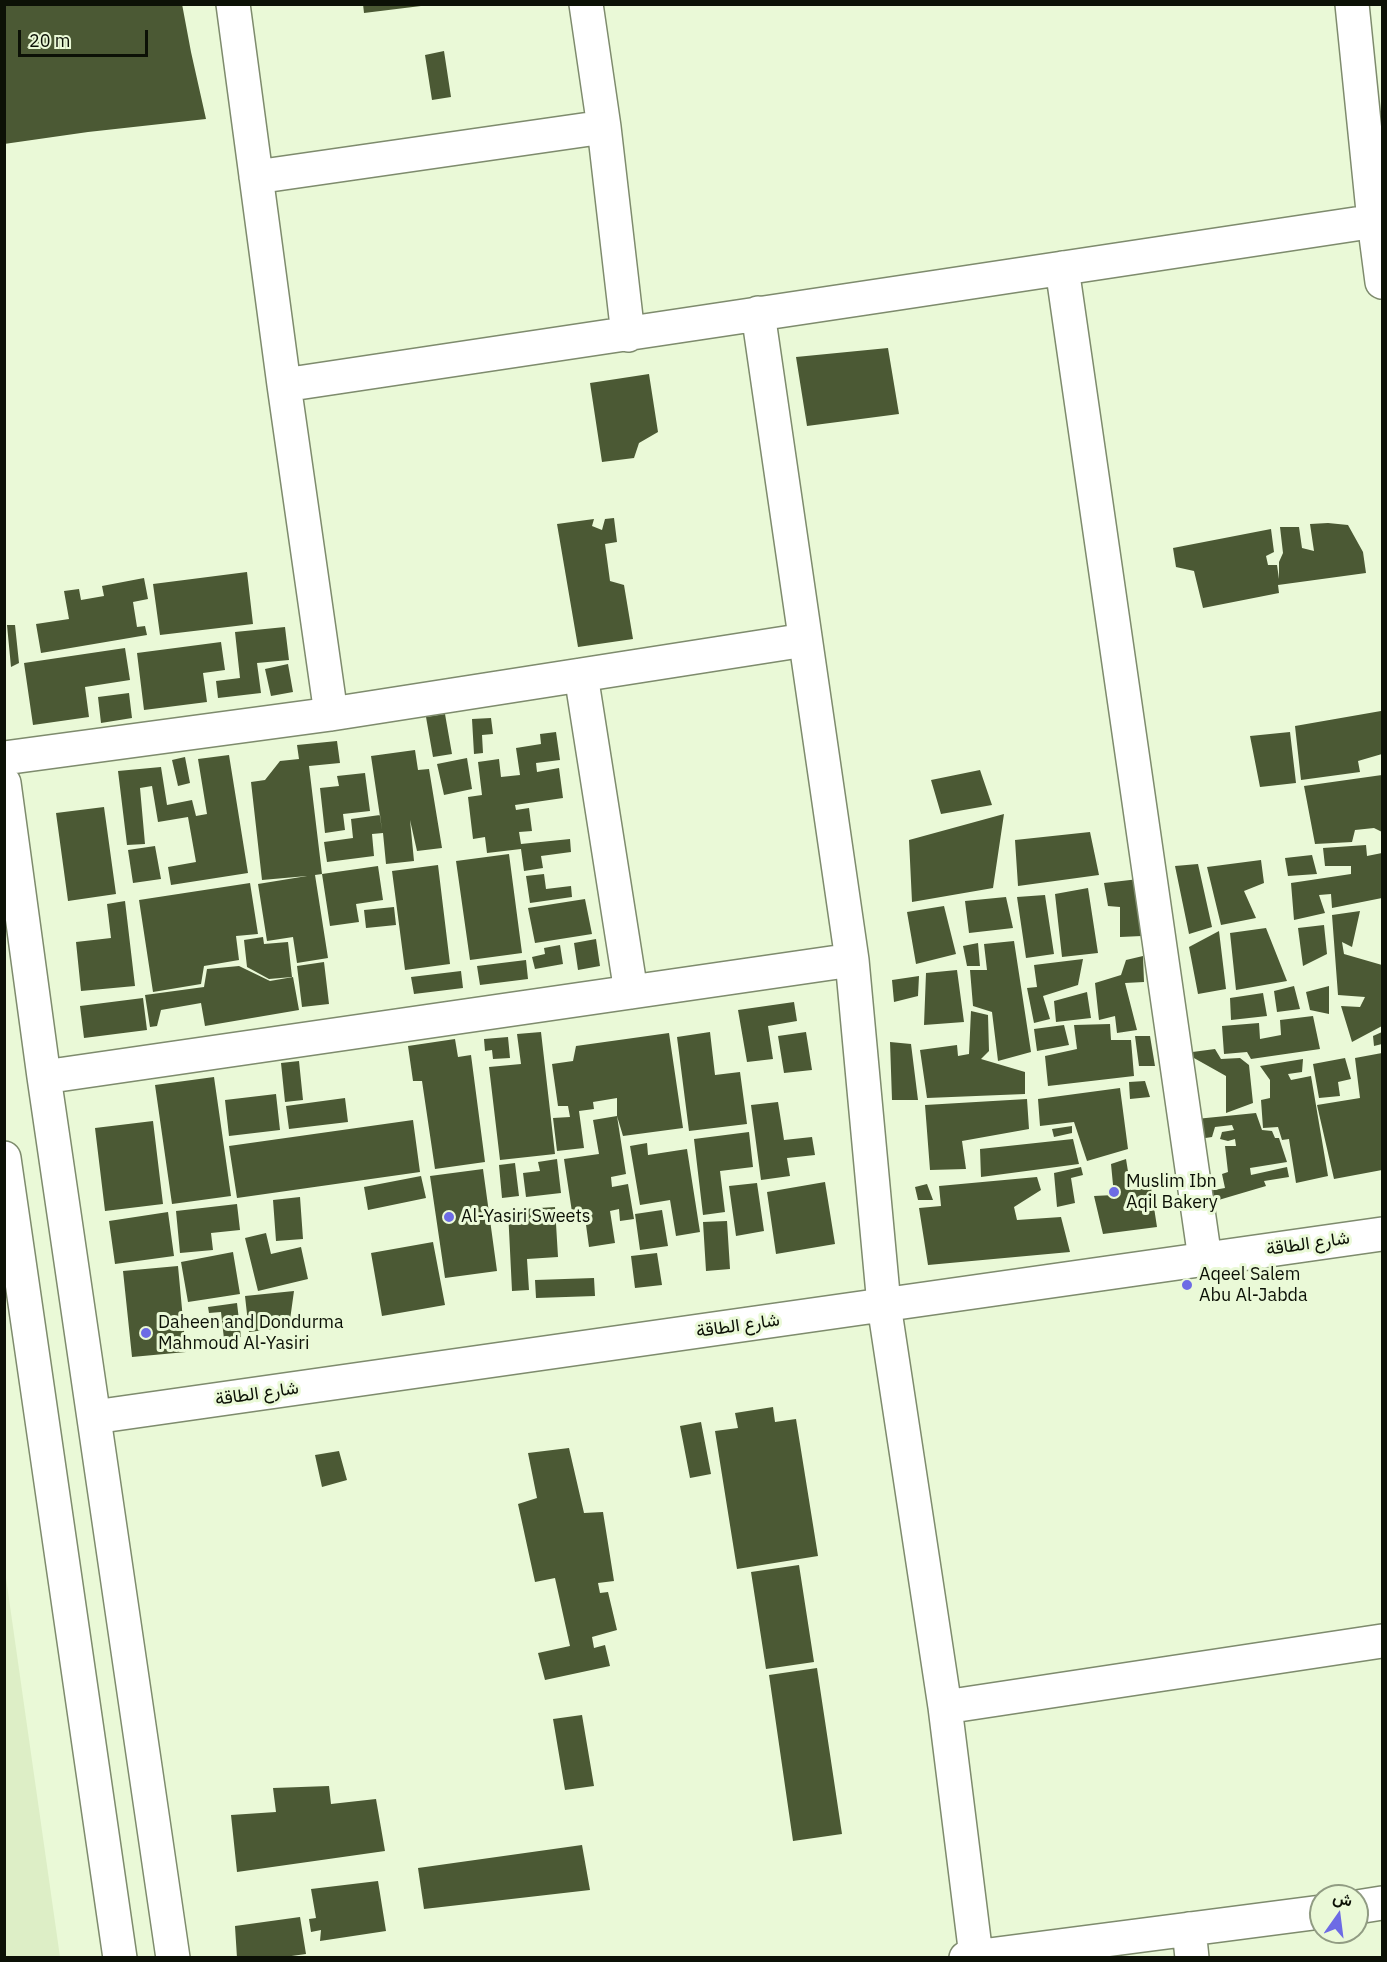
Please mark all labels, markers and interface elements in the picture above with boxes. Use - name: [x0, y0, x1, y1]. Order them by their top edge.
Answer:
- scale bar: [21, 18, 152, 56]
- text: 20 m: [29, 29, 71, 52]
- place label: Muslim Ibn Aqil Bakery: [1126, 1171, 1218, 1214]
- marker: Muslim Ibn Aqil Bakery: [1107, 1185, 1121, 1199]
- place label: Al-Yasiri Sweets: [461, 1206, 591, 1228]
- marker: Al-Yasiri Sweets: [442, 1210, 456, 1224]
- street label: شارع الطاقة: [1265, 1227, 1351, 1261]
- place label: Aqeel Salem Abu Al-Jabda: [1199, 1264, 1308, 1306]
- marker: Aqeel Salem Abu Al-Jabda: [1180, 1278, 1194, 1292]
- street label: شارع الطاقة: [695, 1309, 781, 1343]
- place label: Daheen and Dondurma Mahmoud Al-Yasiri: [158, 1312, 344, 1354]
- marker: Daheen and Dondurma Mahmoud Al-Yasiri: [139, 1326, 153, 1340]
- street label: شارع الطاقة: [214, 1377, 300, 1411]
- north arrow: [1309, 1884, 1369, 1944]
- text: ش: [1331, 1886, 1355, 1911]

